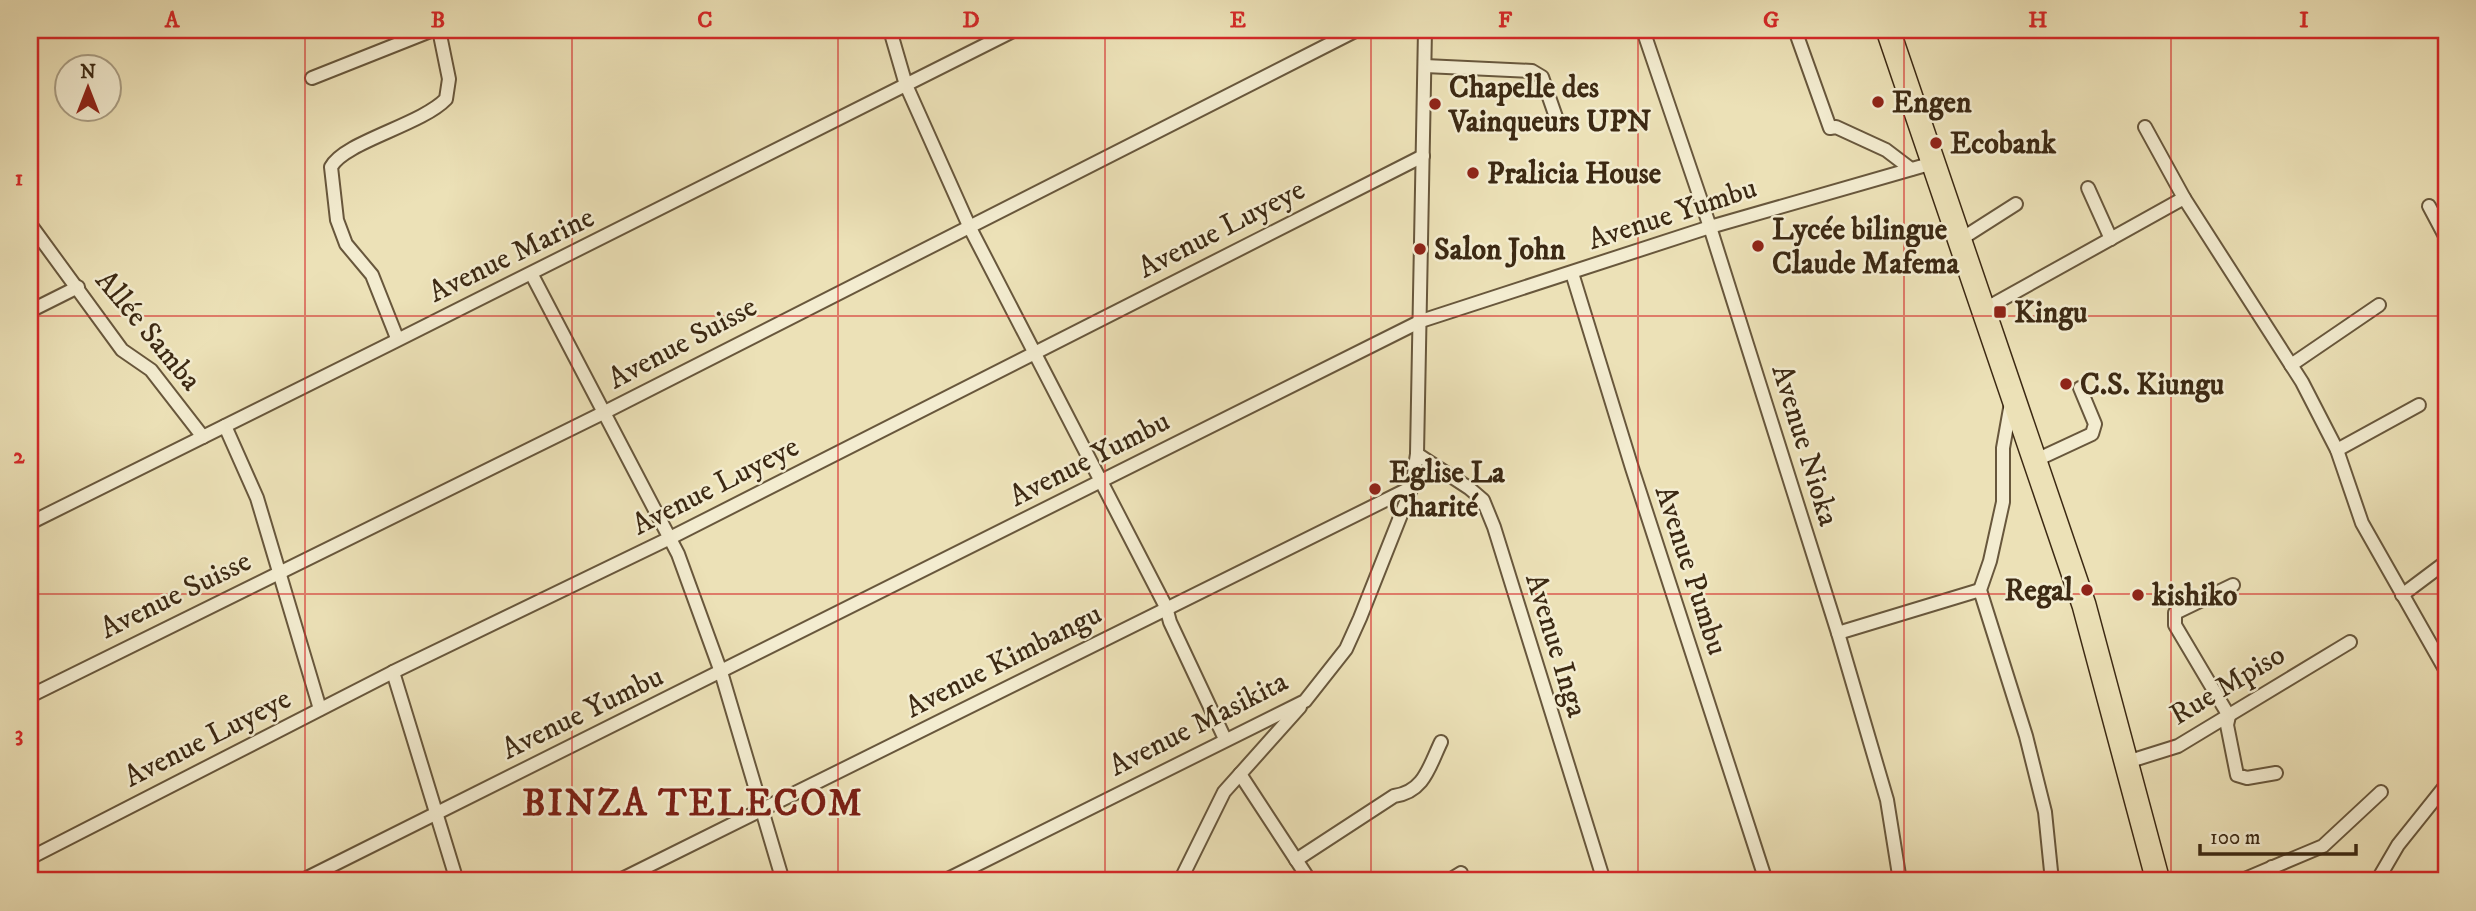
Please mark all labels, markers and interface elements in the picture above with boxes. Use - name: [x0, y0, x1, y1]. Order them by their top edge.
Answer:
- text: A: [164, 6, 181, 35]
- text: B: [431, 6, 445, 35]
- text: C: [697, 6, 713, 35]
- text: D: [962, 6, 980, 35]
- text: E: [1230, 6, 1246, 35]
- text: F: [1498, 6, 1513, 35]
- text: G: [1763, 6, 1779, 35]
- text: H: [2028, 6, 2048, 35]
- text: I: [2299, 6, 2309, 35]
- north arrow: [52, 52, 122, 122]
- text: N: [80, 61, 96, 84]
- place label: Chapelle des Vainqueurs UPN: [1448, 70, 1652, 141]
- place label: Engen: [1892, 85, 1972, 122]
- marker: Engen: [1870, 94, 1886, 110]
- marker: Chapelle des Vainqueurs UPN: [1427, 96, 1443, 112]
- place label: Ecobank: [1950, 126, 2057, 163]
- marker: Ecobank: [1928, 135, 1944, 151]
- place label: Pralicia House: [1487, 156, 1662, 193]
- text: 1: [15, 164, 23, 193]
- marker: Pralicia House: [1465, 165, 1481, 181]
- street label: Avenue Yumbu: [1583, 170, 1762, 259]
- street label: Avenue Luyeye: [1132, 171, 1311, 287]
- street label: Avenue Marine: [423, 199, 601, 311]
- place label: Lycée bilingue Claude Mafema: [1772, 212, 1961, 283]
- place label: Salon John: [1434, 232, 1566, 269]
- marker: Lycée bilingue Claude Mafema: [1750, 238, 1766, 254]
- marker: Salon John: [1412, 241, 1428, 257]
- street label: Allée Samba: [87, 263, 209, 399]
- street label: Avenue Suisse: [602, 289, 764, 398]
- place label: Kingu: [2014, 295, 2088, 332]
- marker: Kingu: [1992, 304, 2008, 320]
- street label: Avenue Nioka: [1763, 360, 1847, 531]
- place label: C.S. Kiungu: [2080, 367, 2224, 404]
- marker: C.S. Kiungu: [2058, 376, 2074, 392]
- street label: Avenue Yumbu: [1003, 403, 1176, 516]
- street label: Avenue Luyeye: [626, 428, 805, 544]
- text: 2: [13, 442, 25, 471]
- place label: Eglise La Charité: [1389, 455, 1506, 526]
- marker: Eglise La Charité: [1367, 481, 1383, 497]
- street label: Avenue Pumbu: [1646, 481, 1735, 660]
- street label: Avenue Suisse: [94, 543, 257, 648]
- street label: Avenue Inga: [1516, 569, 1595, 722]
- place label: Regal: [2004, 573, 2074, 610]
- place label: kishiko: [2151, 578, 2237, 615]
- marker: Regal: [2079, 582, 2095, 598]
- marker: kishiko: [2130, 587, 2146, 603]
- street label: Avenue Kimbangu: [899, 596, 1108, 727]
- street label: Rue Mpiso: [2163, 636, 2292, 734]
- street label: Avenue Yumbu: [496, 658, 670, 768]
- street label: Avenue Masikita: [1103, 663, 1294, 785]
- street label: Avenue Luyeye: [118, 680, 297, 796]
- text: 3: [15, 720, 23, 749]
- district label: BINZA TELECOM: [522, 781, 864, 828]
- scale bar: [2200, 813, 2355, 857]
- text: 100 m: [2210, 825, 2261, 851]

